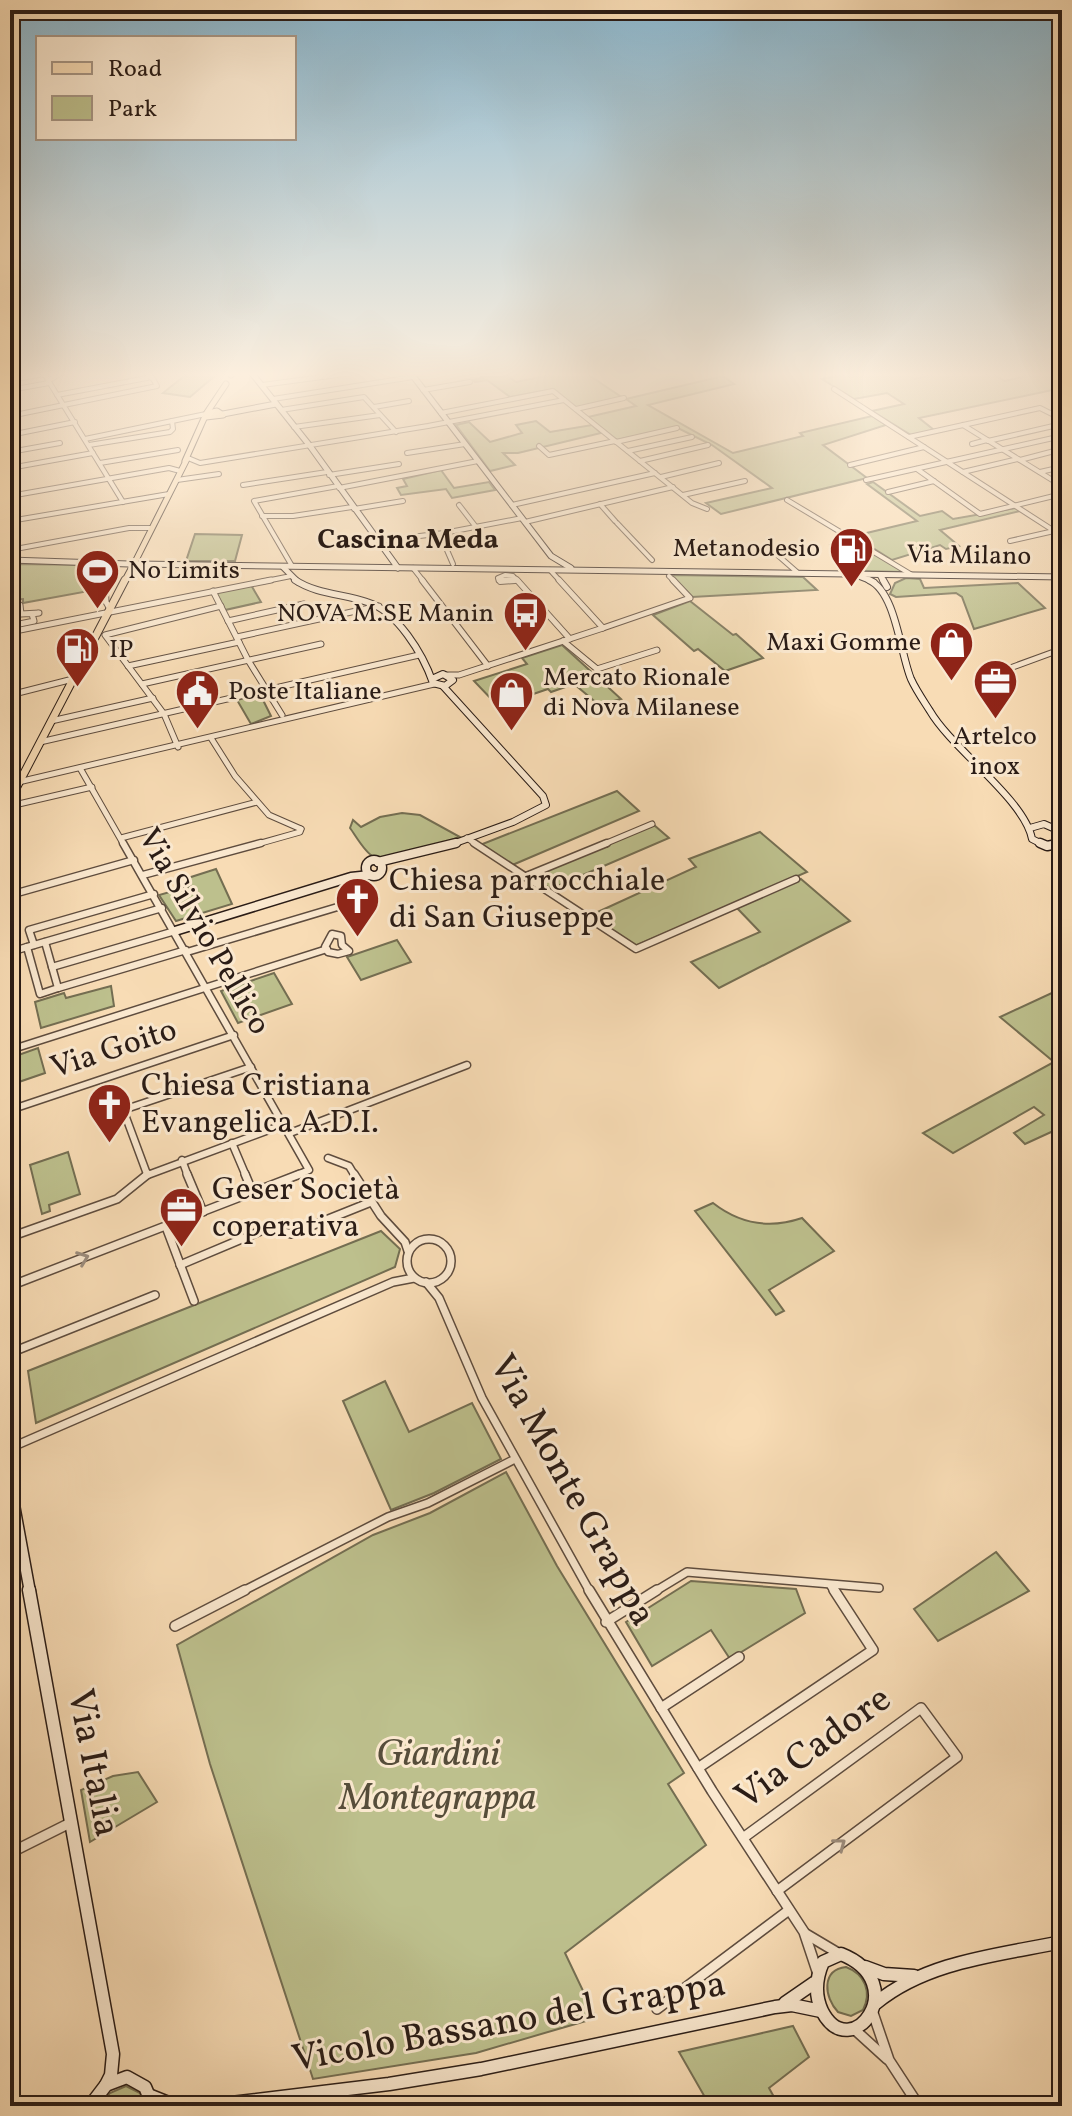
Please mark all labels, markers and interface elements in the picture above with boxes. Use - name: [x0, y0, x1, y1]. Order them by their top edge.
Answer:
- legend: [36, 36, 296, 140]
- text: Road: [108, 53, 162, 87]
- text: Park: [108, 93, 157, 127]
- district label: Cascina Meda: [317, 521, 499, 560]
- fuel station icon: Metanodesio: [827, 525, 875, 588]
- place label: Metanodesio: [673, 531, 820, 567]
- street label: Via Milano: [906, 537, 1032, 575]
- sports icon: No Limits: [73, 547, 121, 610]
- place label: No Limits: [128, 553, 240, 589]
- bus stop icon: NOVA M.SE Manin: [501, 590, 549, 653]
- place label: NOVA M.SE Manin: [277, 596, 494, 632]
- shop icon: Maxi Gomme: [928, 619, 976, 682]
- place label: Maxi Gomme: [766, 625, 921, 661]
- fuel station icon: IP: [54, 626, 102, 689]
- place label: IP: [109, 632, 133, 668]
- office icon: Artelco inox: [971, 658, 1019, 721]
- place label: Mercato Rionale di Nova Milanese: [543, 660, 739, 726]
- public building icon: Poste Italiane: [173, 668, 221, 731]
- shop icon: Mercato Rionale di Nova Milanese: [488, 669, 536, 732]
- place label: Poste Italiane: [228, 674, 382, 710]
- place label: Artelco inox: [953, 719, 1037, 785]
- street label: Via Silvio Pellico: [126, 820, 280, 1044]
- place label: Chiesa parrocchiale di San Giuseppe: [389, 860, 665, 941]
- church icon: Chiesa parrocchiale di San Giuseppe: [334, 876, 382, 939]
- street label: Via Goito: [45, 1009, 183, 1091]
- place label: Chiesa Cristiana Evangelica A.D.I.: [141, 1065, 379, 1146]
- church icon: Chiesa Cristiana Evangelica A.D.I.: [86, 1081, 134, 1144]
- place label: Geser Società coperativa: [212, 1169, 400, 1250]
- office icon: Geser Società coperativa: [157, 1185, 205, 1248]
- one-way arrow: [75, 1251, 89, 1268]
- street label: Via Monte Grappa: [474, 1346, 668, 1636]
- street label: Via Cadore: [725, 1674, 903, 1824]
- street label: Via Italia: [52, 1685, 132, 1841]
- park label: Giardini Montegrappa: [337, 1729, 537, 1826]
- one-way arrow: [831, 1840, 845, 1854]
- street label: Vicolo Bassano del Grappa: [288, 1959, 730, 2087]

